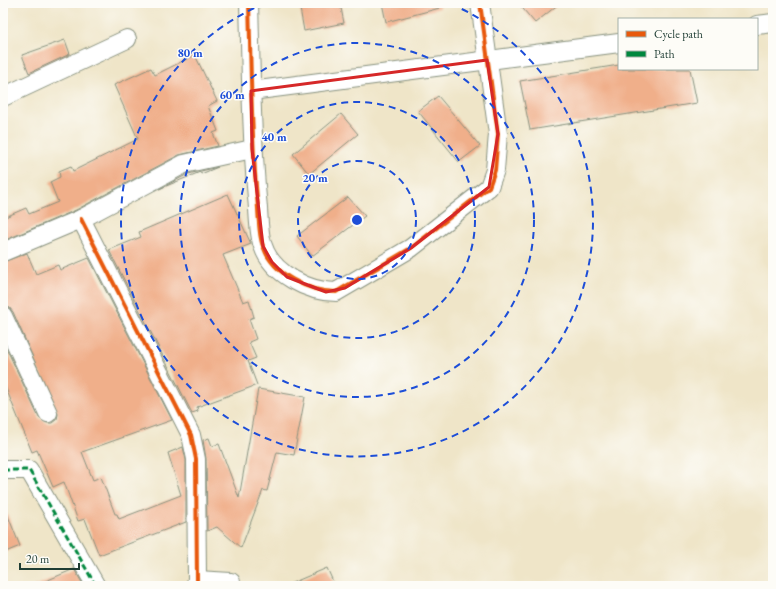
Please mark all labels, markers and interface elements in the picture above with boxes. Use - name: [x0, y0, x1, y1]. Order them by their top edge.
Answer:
- legend: [618, 18, 758, 70]
- text: Cycle path: [654, 26, 703, 42]
- text: 80 m: [177, 45, 203, 61]
- text: Path: [654, 46, 675, 62]
- text: 60 m: [219, 87, 245, 103]
- text: 40 m: [261, 129, 287, 145]
- text: 20 m: [302, 170, 328, 186]
- centre of rings: [350, 213, 364, 227]
- scale bar: [20, 545, 79, 571]
- text: 20 m: [26, 551, 50, 567]

